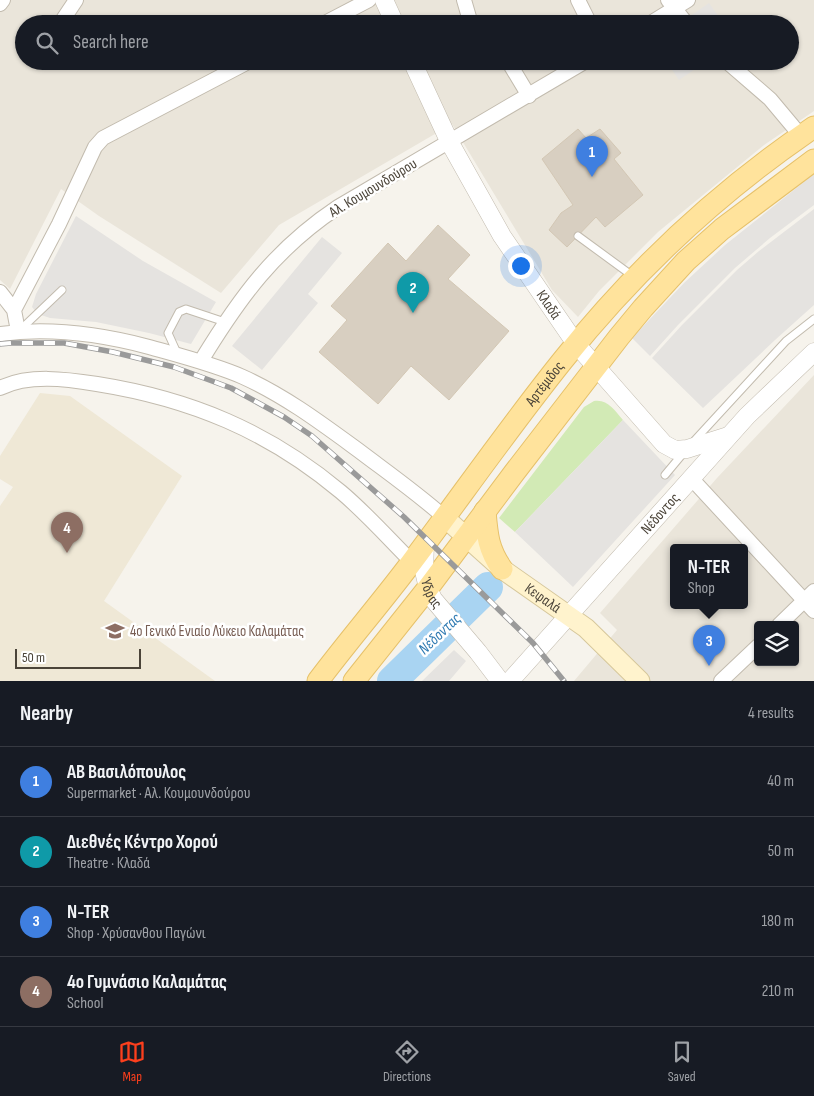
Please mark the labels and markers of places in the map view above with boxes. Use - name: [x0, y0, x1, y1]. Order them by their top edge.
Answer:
- pin: 1: [576, 136, 608, 177]
- pin: 2: [397, 272, 429, 313]
- pin: 4: [51, 512, 83, 553]
- school or university icon: 4ο Γενικό Ενιαίο Λύκειο Καλαμάτας: [104, 620, 126, 642]
- place label: 4ο Γενικό Ενιαίο Λύκειο Καλαμάτας: [130, 622, 304, 641]
- pin: 3: [693, 625, 725, 666]

